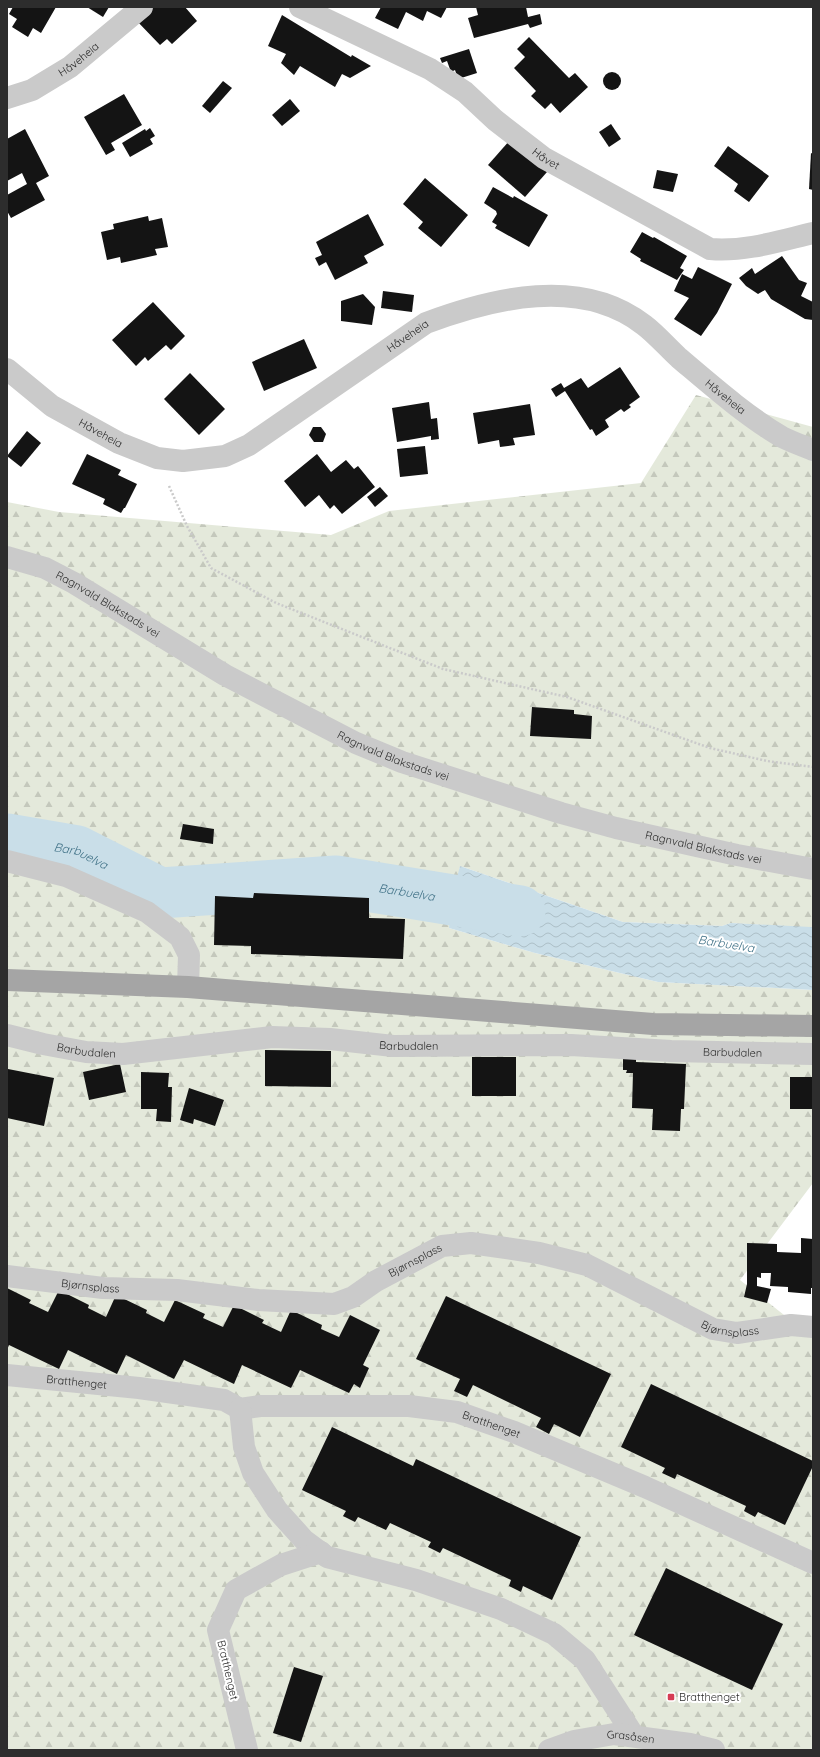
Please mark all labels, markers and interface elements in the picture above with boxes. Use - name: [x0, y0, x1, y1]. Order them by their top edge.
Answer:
- street label: Håveheia: [56, 39, 102, 80]
- street label: Håvet: [529, 144, 563, 173]
- street label: Håveheia: [384, 316, 431, 355]
- street label: Håveheia: [702, 376, 749, 417]
- street label: Håveheia: [76, 415, 125, 451]
- street label: Ragnvald Blakstads vei: [53, 568, 162, 641]
- street label: Ragnvald Blakstads vei: [335, 728, 451, 784]
- street label: Ragnvald Blakstads vei: [644, 828, 763, 866]
- water label: Barbuelva: [53, 839, 111, 873]
- water label: Barbuelva: [378, 880, 437, 904]
- water label: Barbuelva: [697, 932, 756, 955]
- street label: Barbudalen: [378, 1037, 438, 1053]
- street label: Barbudalen: [56, 1040, 116, 1061]
- street label: Barbudalen: [703, 1045, 762, 1060]
- street label: Bjørnsplass: [386, 1240, 444, 1280]
- street label: Bjørnsplass: [60, 1276, 120, 1295]
- street label: Bjørnsplass: [699, 1317, 760, 1340]
- street label: Bratthenget: [46, 1372, 108, 1392]
- street label: Bratthenget: [460, 1407, 523, 1441]
- street label: Bratthenget: [214, 1639, 242, 1701]
- place label: Bratthenget: [679, 1690, 740, 1704]
- marker: Bratthenget: [666, 1692, 676, 1702]
- street label: Grasåsen: [606, 1727, 655, 1746]

